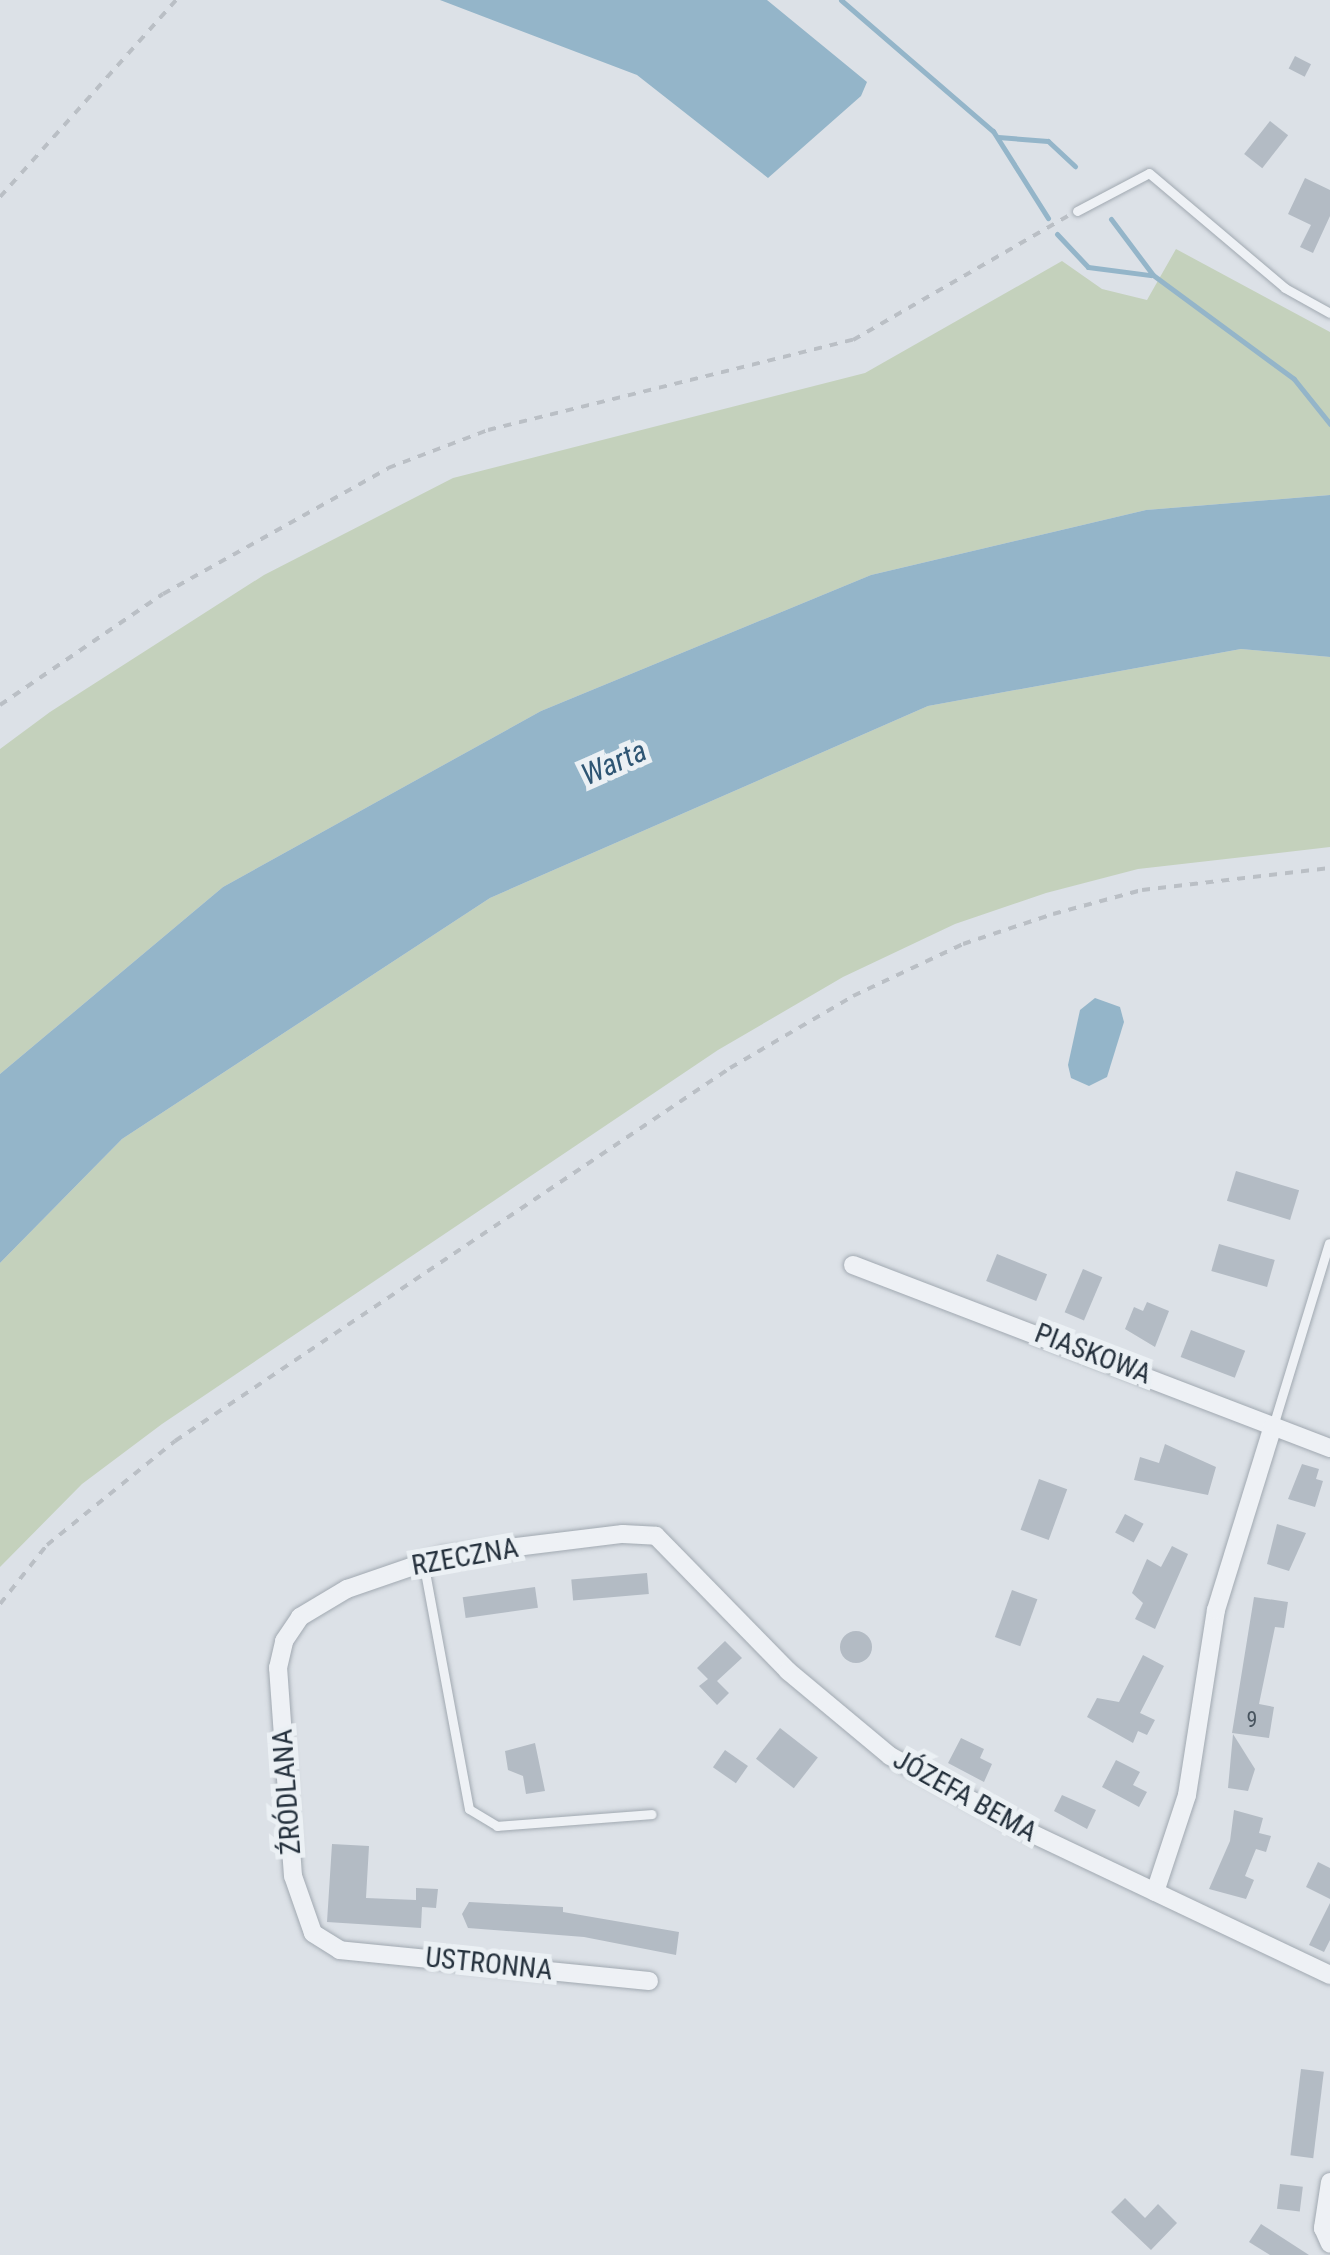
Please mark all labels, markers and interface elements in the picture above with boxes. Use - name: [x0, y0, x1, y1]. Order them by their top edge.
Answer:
- water label: Warta: [576, 733, 652, 793]
- street label: PIASKOWA: [1030, 1316, 1156, 1392]
- street label: RZECZNA: [409, 1531, 521, 1583]
- house number: 9: [1247, 1707, 1257, 1733]
- street label: ŹRÓDLANA: [266, 1728, 308, 1856]
- street label: JÓZEFA BEMA: [887, 1743, 1043, 1849]
- street label: USTRONNA: [424, 1941, 554, 1987]

